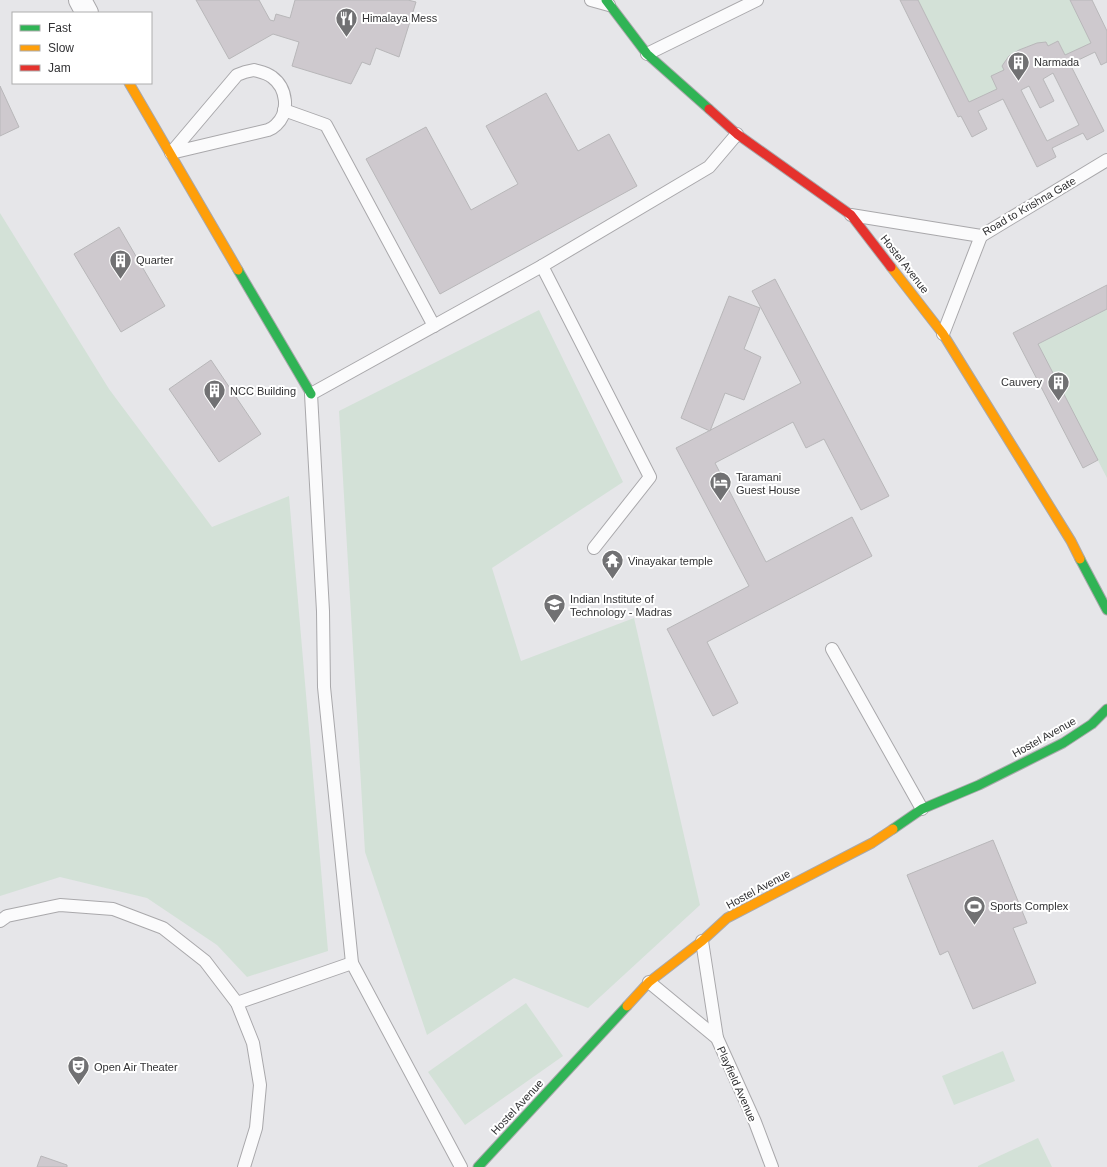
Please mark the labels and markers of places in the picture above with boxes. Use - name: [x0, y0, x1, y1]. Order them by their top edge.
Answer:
- restaurant icon: Himalaya Mess: [333, 5, 359, 38]
- place label: Himalaya Mess: [362, 12, 438, 24]
- building icon: Narmada: [1006, 49, 1032, 82]
- place label: Narmada: [1034, 56, 1080, 68]
- building icon: Quarter: [107, 247, 133, 280]
- place label: Quarter: [136, 254, 174, 266]
- building icon: Cauvery: [1045, 369, 1071, 402]
- place label: Cauvery: [1001, 376, 1042, 388]
- building icon: NCC Building: [202, 378, 228, 411]
- place label: NCC Building: [230, 385, 296, 397]
- hotel icon: Taramani Guest House: [708, 470, 734, 503]
- place label: Taramani Guest House: [736, 471, 800, 496]
- temple icon: Vinayakar temple: [600, 548, 626, 581]
- place label: Vinayakar temple: [628, 555, 713, 567]
- school or university icon: Indian Institute of Technology - Madras: [541, 592, 567, 625]
- place label: Indian Institute of Technology - Madras: [570, 593, 673, 618]
- sports icon: Sports Complex: [961, 893, 987, 926]
- place label: Sports Complex: [990, 900, 1069, 912]
- theatre icon: Open Air Theater: [65, 1054, 91, 1087]
- place label: Open Air Theater: [94, 1061, 178, 1073]

